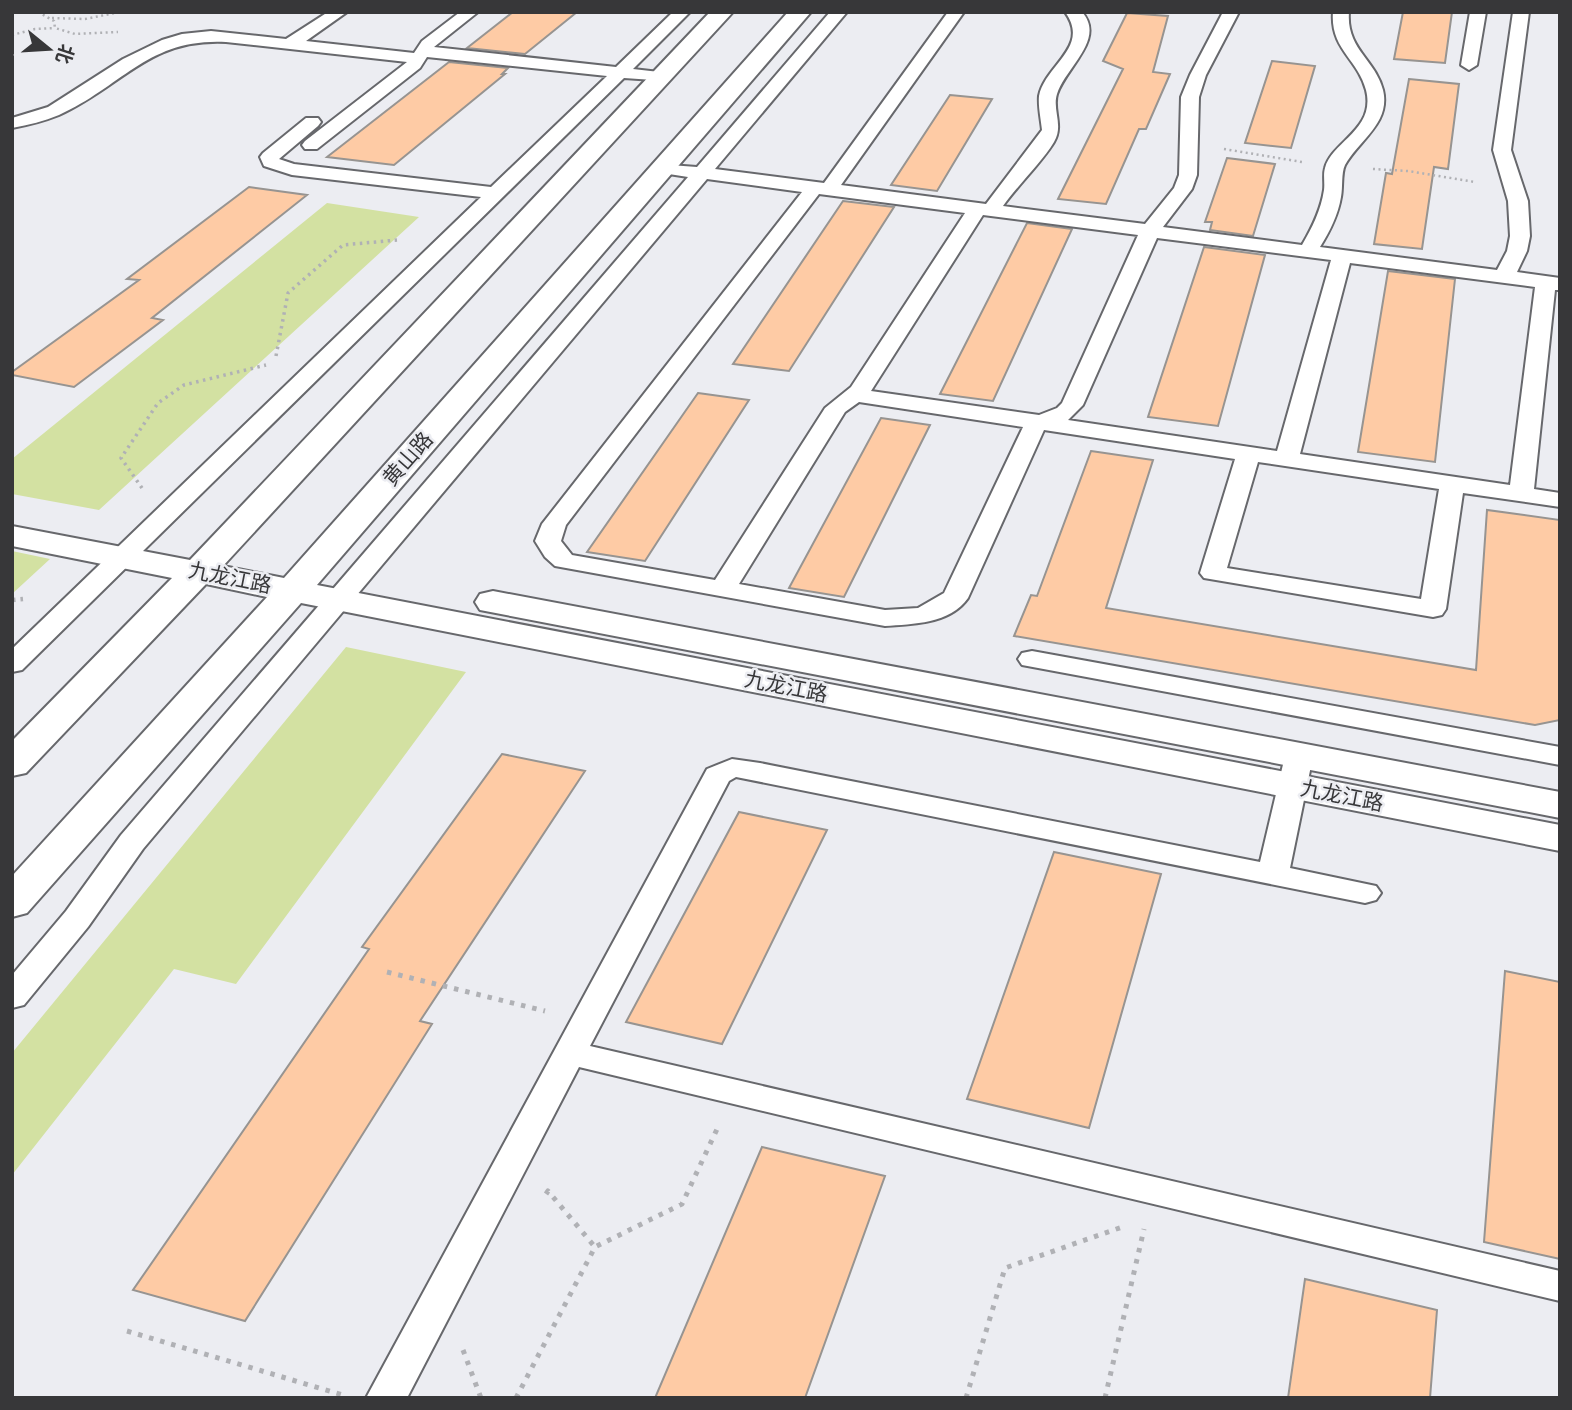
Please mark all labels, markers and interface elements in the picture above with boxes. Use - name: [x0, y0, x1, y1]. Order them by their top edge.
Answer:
- north arrow: [14, 14, 84, 84]
- text: 北: [49, 41, 80, 67]
- street label: 黄山路: [376, 425, 440, 493]
- street label: 九龙江路: [186, 555, 274, 601]
- street label: 九龙江路: [742, 664, 830, 710]
- street label: 九龙江路: [1298, 773, 1386, 819]

